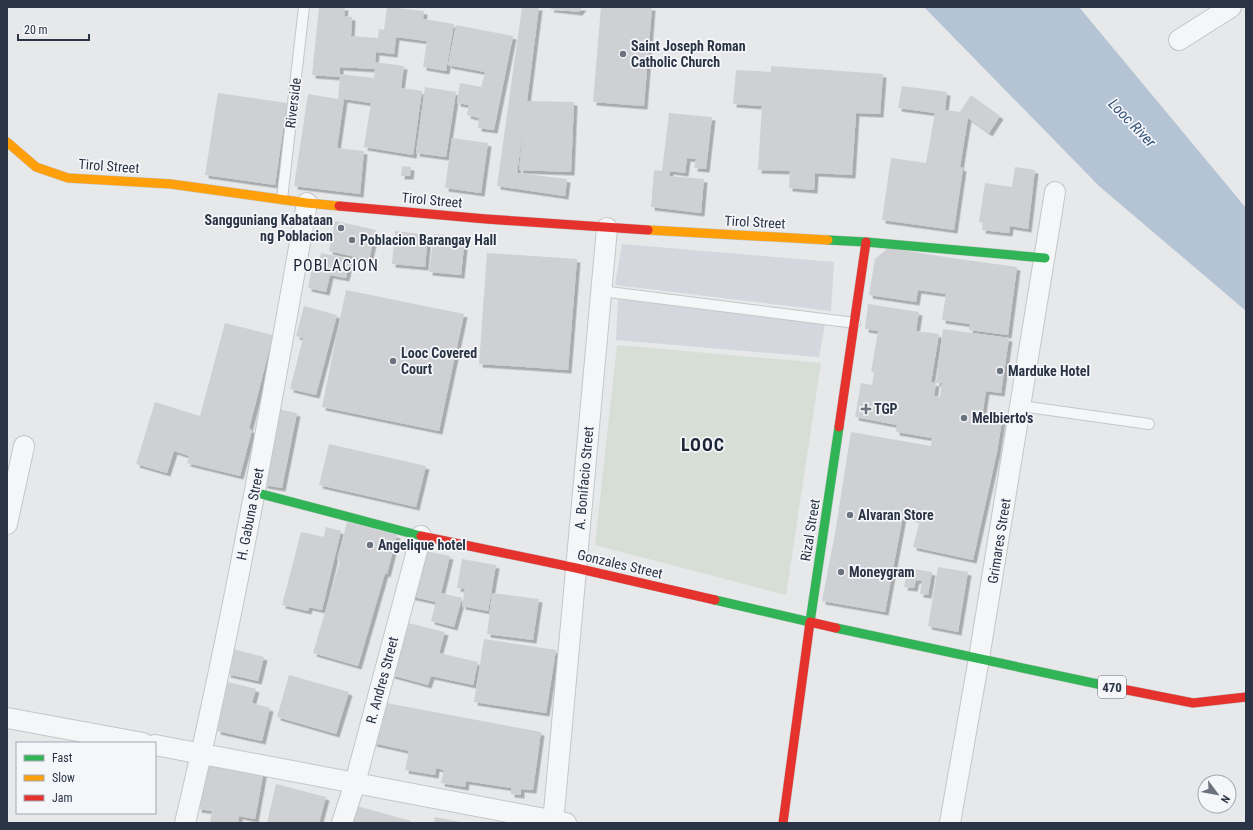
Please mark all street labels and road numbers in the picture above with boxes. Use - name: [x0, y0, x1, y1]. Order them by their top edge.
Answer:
- street label: Riverside: [282, 77, 304, 129]
- street label: Tirol Street: [78, 156, 140, 176]
- street label: Tirol Street: [401, 189, 463, 211]
- street label: Tirol Street: [724, 212, 786, 232]
- street label: A. Bonifacio Street: [572, 426, 596, 530]
- street label: H. Gabuna Street: [233, 466, 267, 562]
- street label: Grimares Street: [984, 497, 1014, 585]
- street label: Rizal Street: [797, 498, 823, 562]
- street label: Gonzales Street: [576, 546, 664, 582]
- street label: R. Andres Street: [363, 635, 401, 725]
- road number: 470: [1098, 676, 1126, 698]

